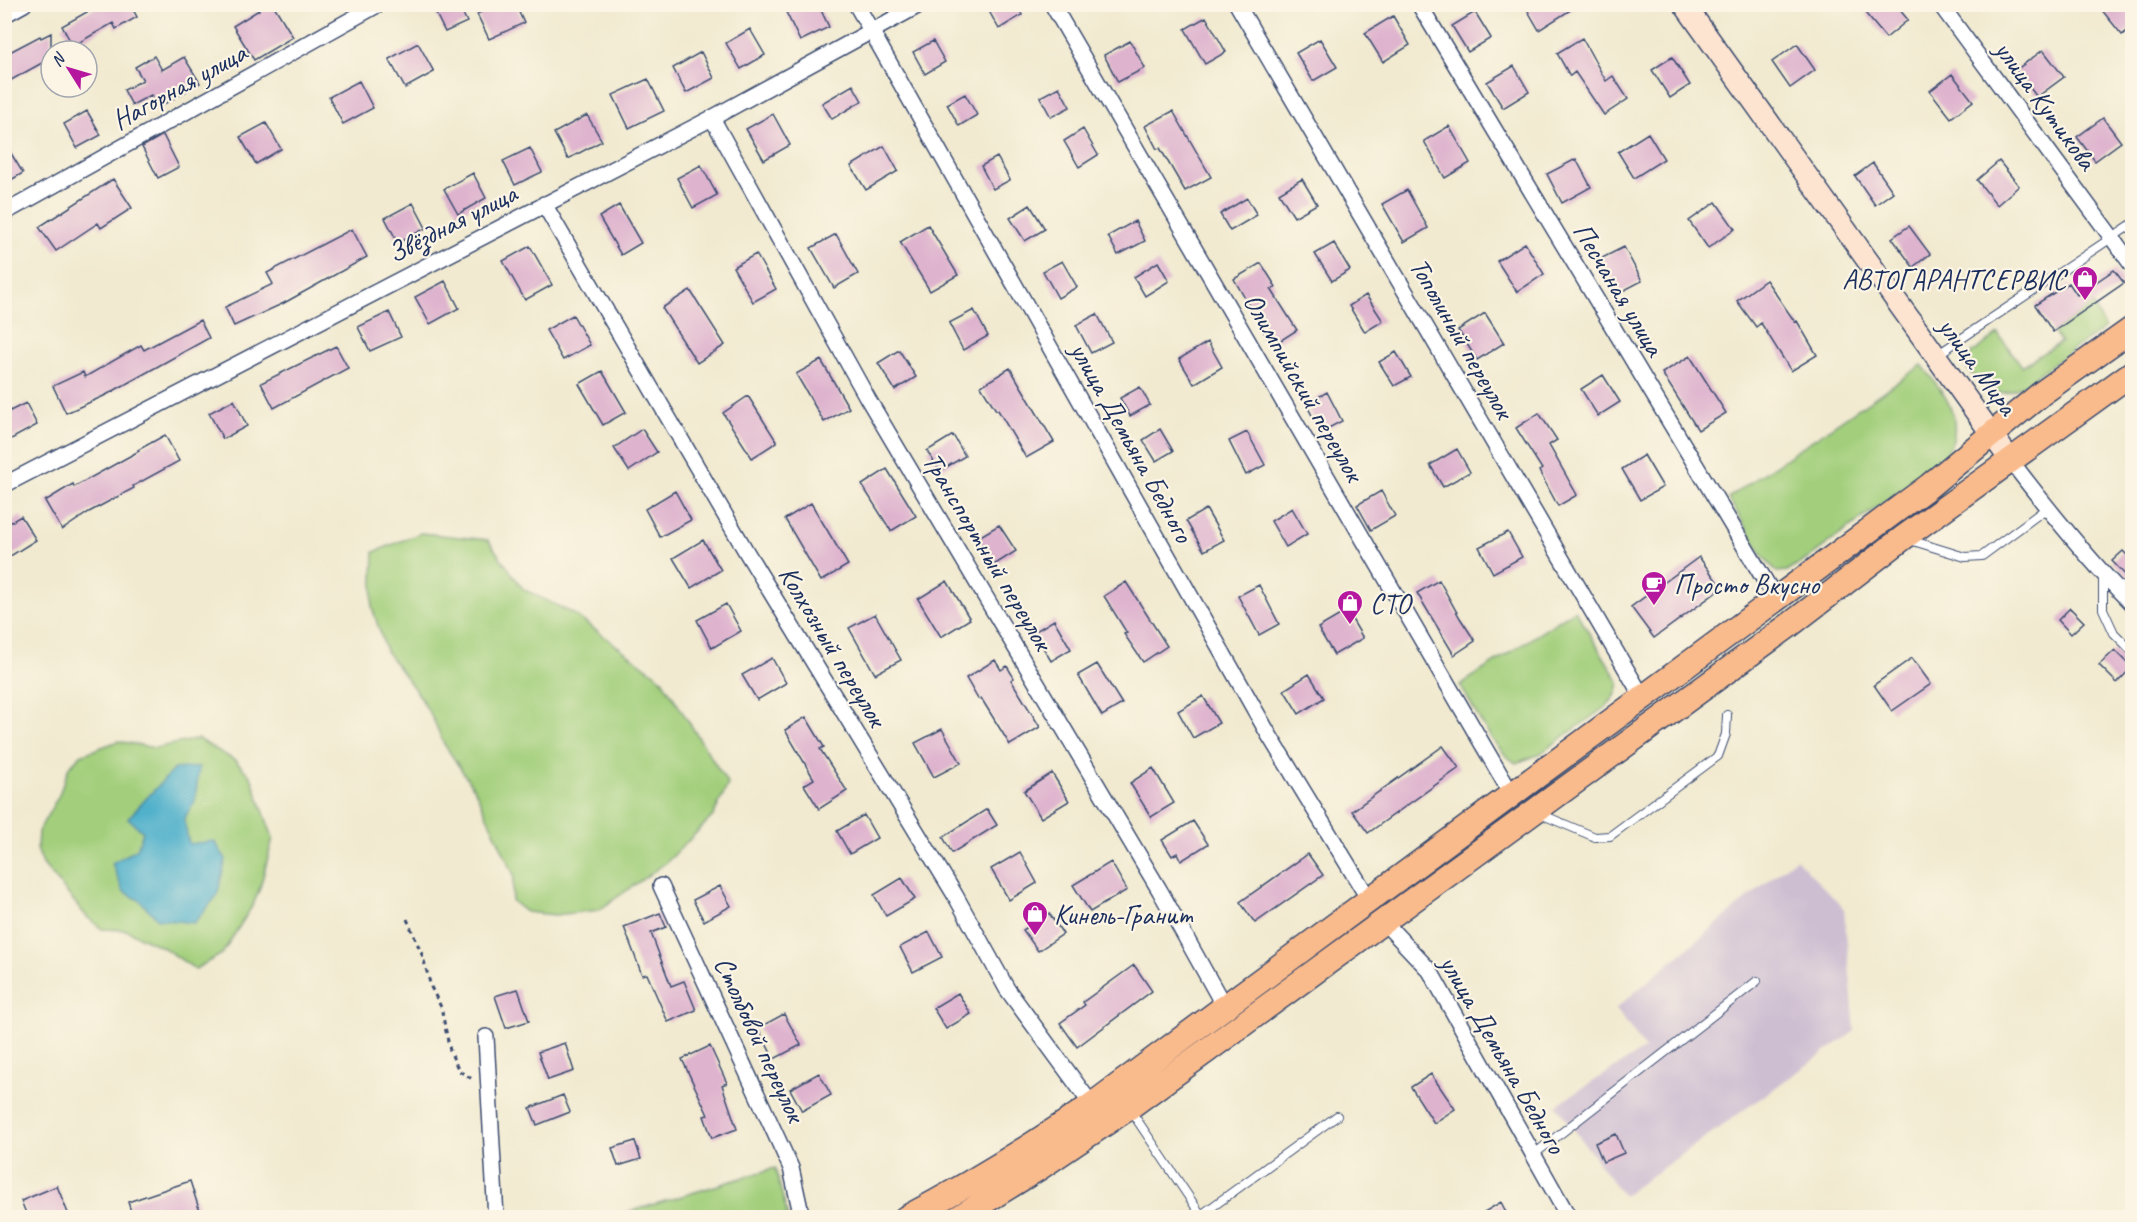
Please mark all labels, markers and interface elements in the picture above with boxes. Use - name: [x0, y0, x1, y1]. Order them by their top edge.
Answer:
- street label: улица Кутикова: [1986, 32, 2106, 178]
- street label: Нагорная улица: [105, 34, 254, 137]
- north arrow: [39, 39, 99, 99]
- text: N: [47, 48, 71, 71]
- street label: Звёздная улица: [381, 175, 525, 271]
- street label: Песчаная улица: [1565, 216, 1673, 364]
- street label: Тополиный переулок: [1402, 251, 1523, 427]
- place label: АВТОГАРАНТСЕРВИС: [1842, 262, 2069, 297]
- shop icon: АВТОГАРАНТСЕРВИС: [2070, 264, 2100, 302]
- street label: Олимпийский переулок: [1236, 287, 1373, 490]
- street label: улица Мира: [1930, 309, 2026, 423]
- street label: улица Демьяна Бедного: [1062, 334, 1202, 550]
- street label: Транспортный переулок: [915, 446, 1062, 659]
- street label: Колхозный переулок: [771, 559, 896, 735]
- place label: Просто Вкусно: [1674, 567, 1821, 602]
- cafe icon: Просто Вкусно: [1639, 569, 1669, 607]
- place label: СТО: [1370, 586, 1413, 621]
- shop icon: СТО: [1335, 588, 1365, 626]
- place label: Кинель-Гранит: [1054, 897, 1194, 932]
- shop icon: Кинель-Гранит: [1020, 899, 1050, 937]
- street label: улица Демьяна Бедного: [1431, 947, 1575, 1161]
- street label: Столбовой переулок: [706, 951, 815, 1130]

